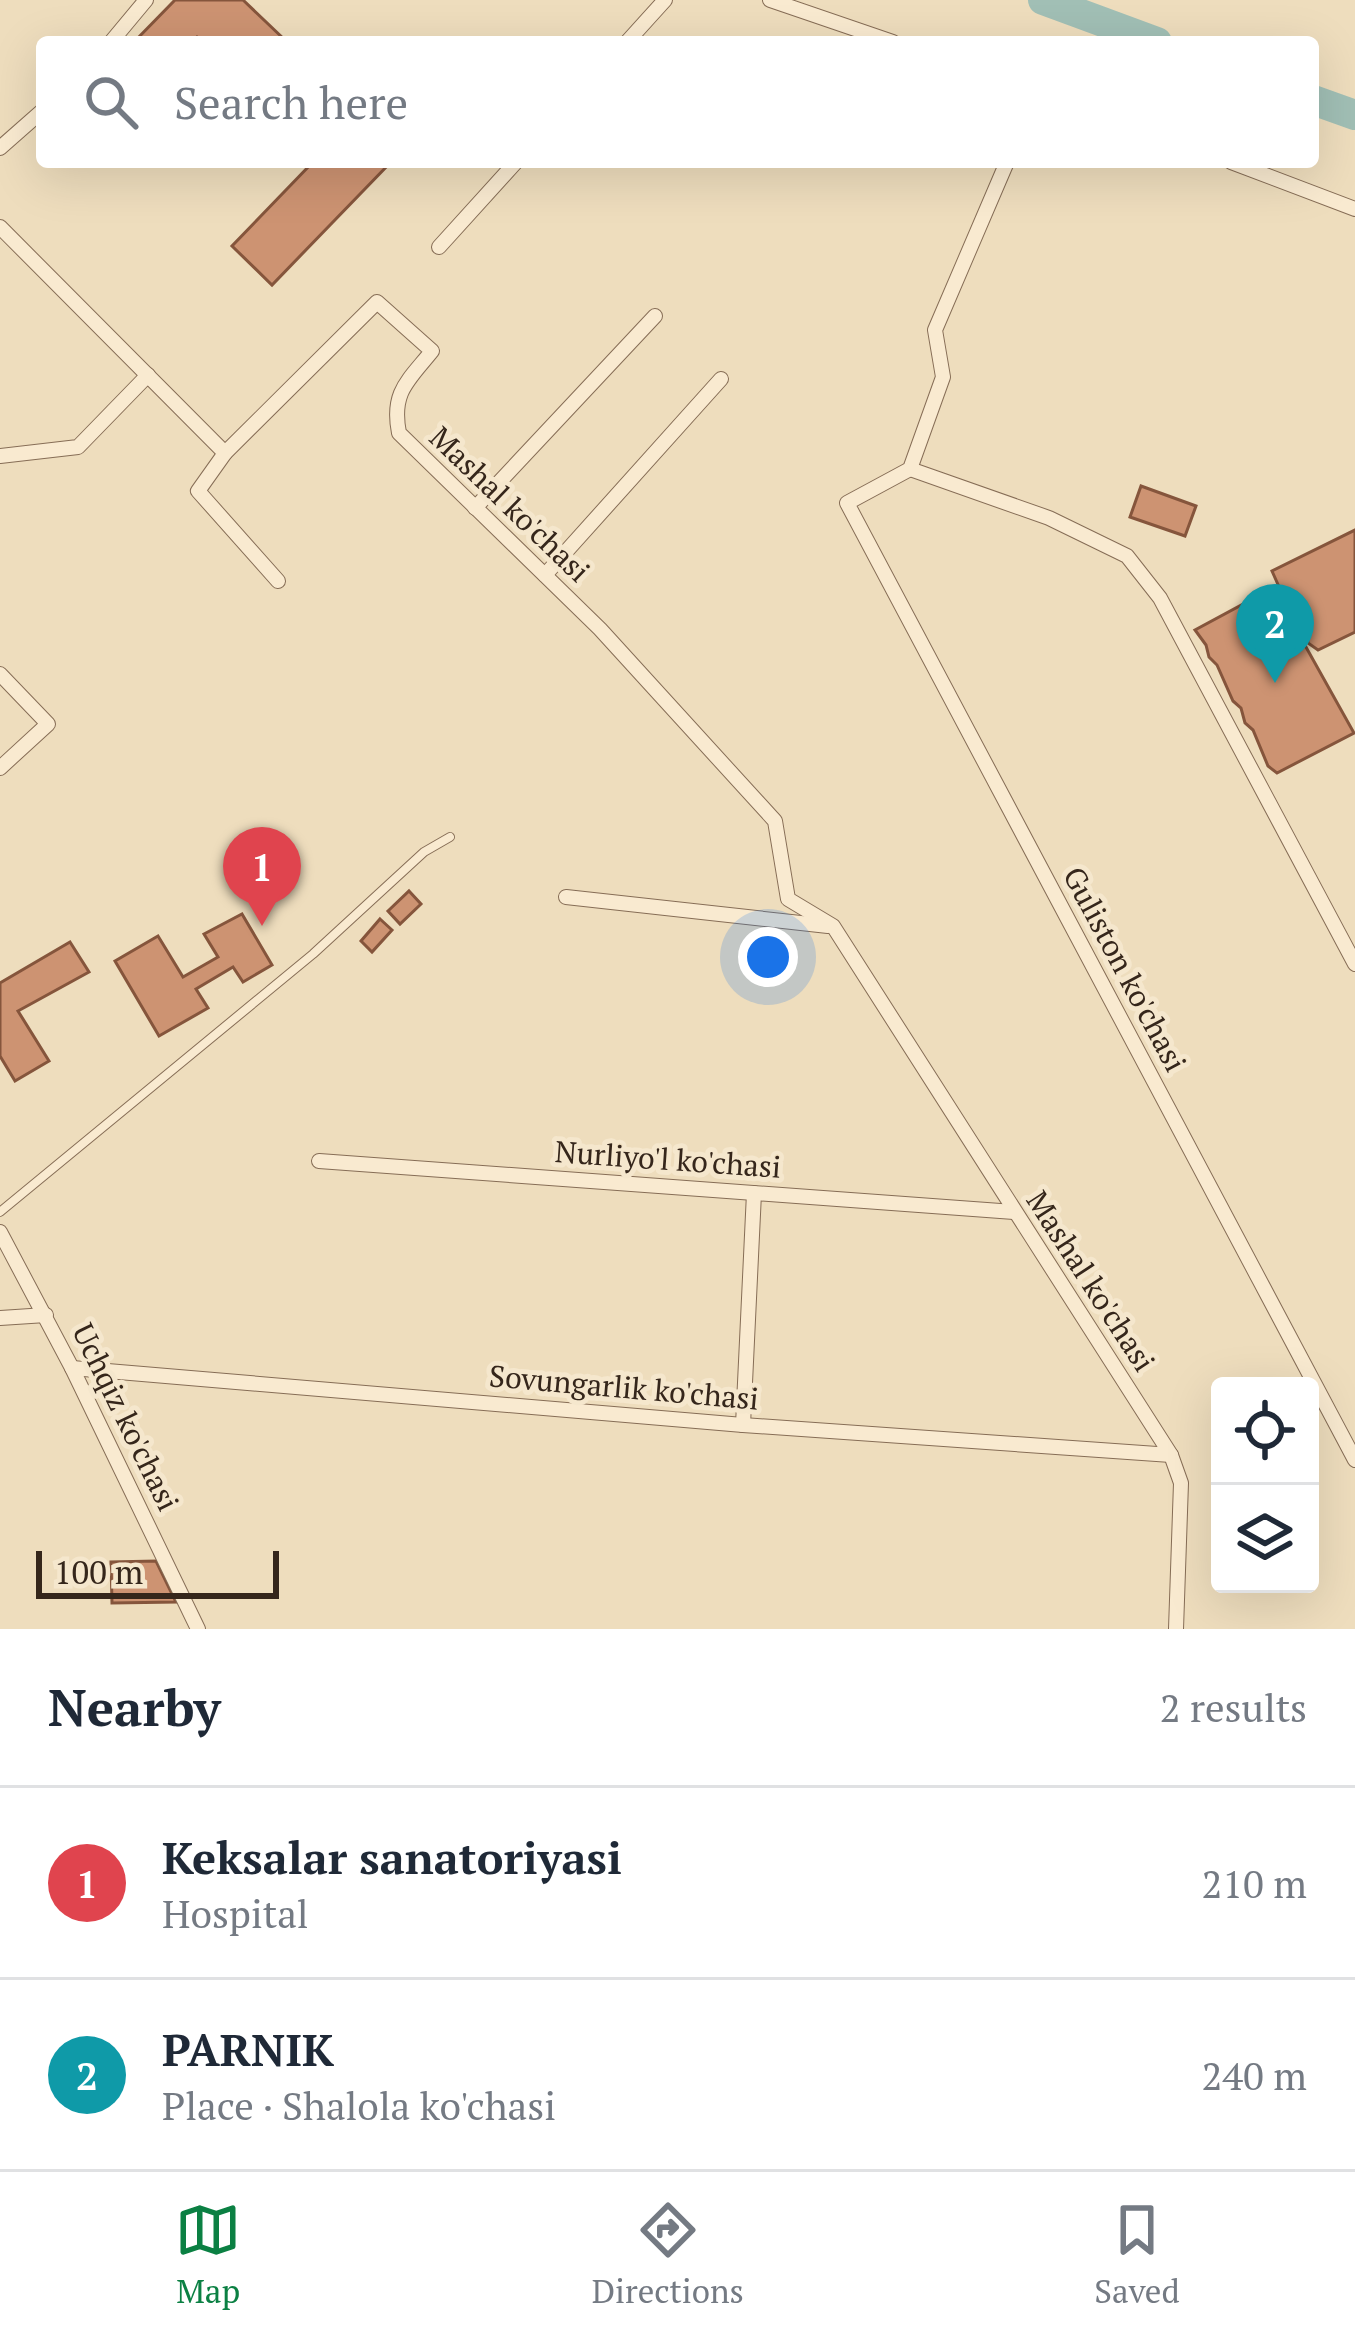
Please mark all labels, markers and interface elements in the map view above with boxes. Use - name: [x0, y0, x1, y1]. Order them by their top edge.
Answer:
- search box: [36, 36, 1319, 168]
- icon: search: [78, 69, 144, 135]
- text: Search here: [174, 72, 408, 132]
- street label: Mashal ko'chasi: [421, 417, 599, 591]
- pin: 2: [1236, 584, 1314, 683]
- pin: 1: [223, 827, 301, 926]
- street label: Guliston ko'chasi: [1054, 860, 1196, 1078]
- your location: [738, 927, 798, 987]
- street label: Nurliyo'l ko'chasi: [554, 1131, 782, 1187]
- street label: Mashal ko'chasi: [1018, 1183, 1164, 1379]
- street label: Uchqiz ko'chasi: [63, 1317, 189, 1517]
- street label: Sovungarlik ko'chasi: [488, 1355, 760, 1419]
- map controls: [1211, 1377, 1319, 1593]
- button: locate: [1211, 1377, 1319, 1485]
- button: layers: [1211, 1485, 1319, 1593]
- scale bar: [36, 1545, 279, 1598]
- text: 100 m: [54, 1550, 143, 1593]
- text: Nearby: [48, 1673, 221, 1741]
- text: 2 results: [1160, 1681, 1307, 1733]
- text: Keksalar sanatoriyasi: [162, 1827, 622, 1887]
- text: 1: [76, 1857, 98, 1909]
- text: 210 m: [1202, 1857, 1307, 1909]
- text: Hospital: [162, 1887, 309, 1939]
- text: PARNIK: [162, 2019, 334, 2079]
- text: 2: [76, 2049, 98, 2101]
- text: 240 m: [1202, 2049, 1307, 2101]
- text: Place · Shalola ko'chasi: [162, 2079, 556, 2131]
- tab: Map: [175, 2197, 241, 2312]
- tab: Directions: [592, 2197, 744, 2312]
- tab: Saved: [1094, 2197, 1180, 2312]

